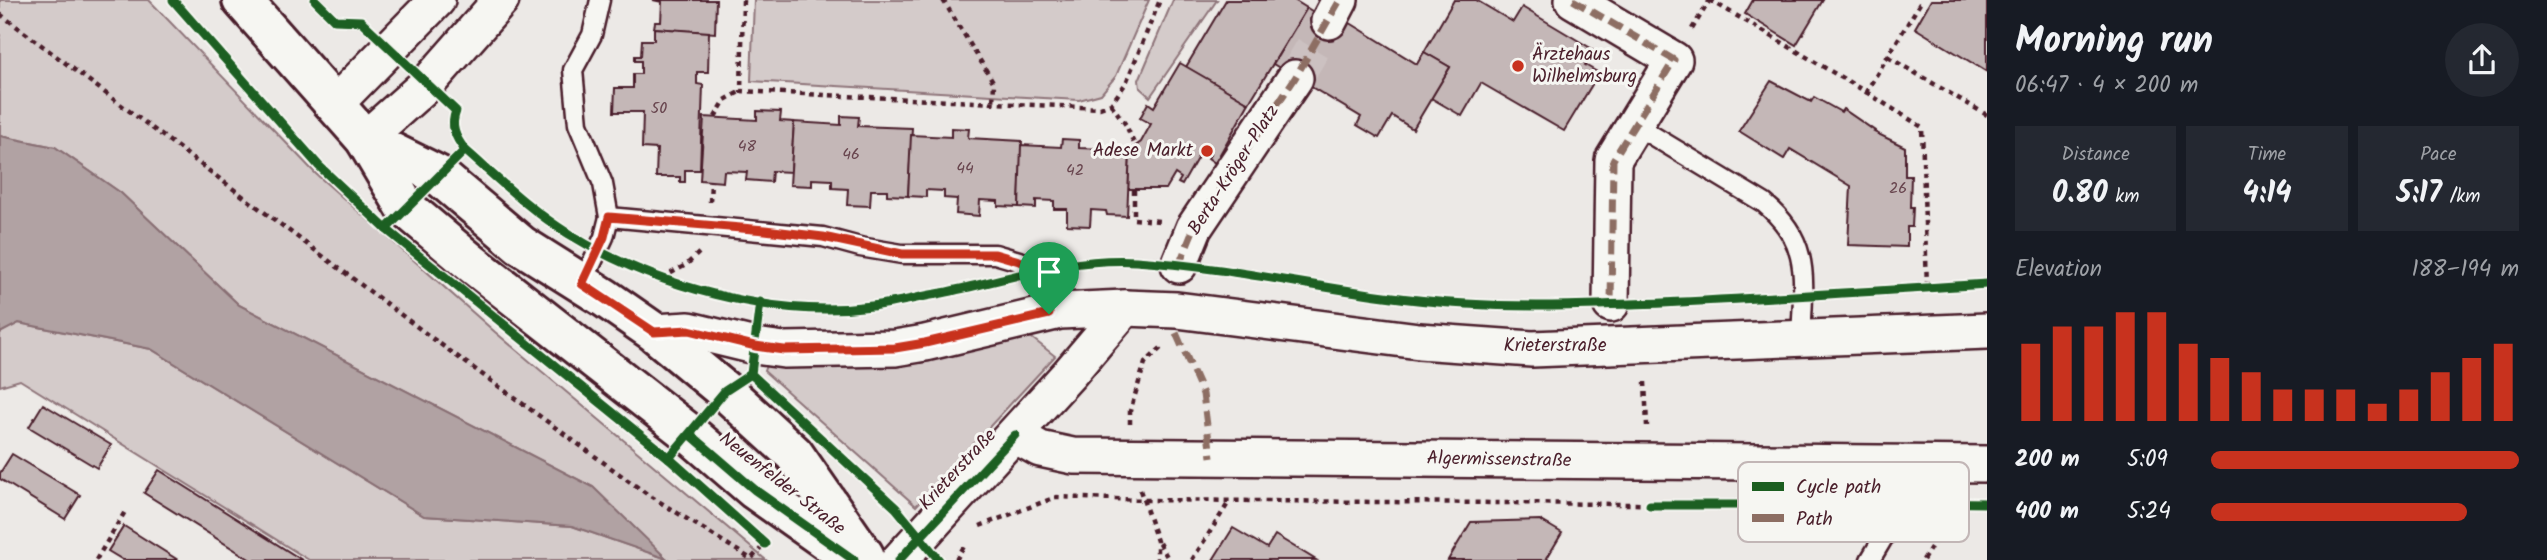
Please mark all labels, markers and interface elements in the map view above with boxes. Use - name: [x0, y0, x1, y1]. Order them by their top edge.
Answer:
- text: Morning run: [2015, 12, 2213, 72]
- button: share: [2445, 23, 2519, 97]
- place label: Ärztehaus Wilhelmsburg: [1532, 40, 1637, 92]
- marker: Ärztehaus Wilhelmsburg: [1510, 58, 1526, 74]
- text: 06:47 · 4 × 200 m: [2015, 68, 2198, 104]
- house number: 50: [651, 96, 667, 121]
- street label: Berta-Kröger-Platz: [1181, 99, 1287, 241]
- house number: 48: [738, 134, 757, 159]
- place label: Adese Markt: [1093, 136, 1194, 166]
- text: Distance: [2062, 140, 2130, 170]
- text: Time: [2248, 140, 2286, 170]
- text: Pace: [2420, 140, 2456, 170]
- house number: 46: [842, 142, 860, 167]
- marker: Adese Markt: [1199, 143, 1215, 159]
- house number: 44: [956, 156, 974, 181]
- house number: 42: [1066, 158, 1084, 183]
- text: 0.80: [2052, 170, 2108, 218]
- text: 4:14: [2242, 170, 2292, 218]
- text: 5:17: [2396, 170, 2442, 218]
- house number: 26: [1889, 176, 1907, 201]
- text: km: [2108, 182, 2139, 212]
- text: /km: [2442, 182, 2480, 212]
- pin: [1019, 242, 1079, 314]
- text: Elevation: [2015, 252, 2102, 288]
- text: 188–194 m: [2411, 252, 2519, 288]
- icon: arrive: [1030, 253, 1068, 291]
- street label: Krieterstraße: [1503, 331, 1607, 361]
- street label: Krieterstraße: [912, 422, 1004, 518]
- street label: Neuenfelder Straße: [712, 425, 852, 543]
- text: 200 m: [2015, 442, 2080, 478]
- text: 5:09: [2127, 442, 2168, 478]
- street label: Algermissenstraße: [1426, 444, 1572, 476]
- legend: [1738, 462, 1969, 542]
- text: Cycle path: [1796, 473, 1881, 503]
- text: 400 m: [2015, 494, 2079, 530]
- text: 5:24: [2127, 494, 2171, 530]
- text: Path: [1796, 505, 1833, 535]

